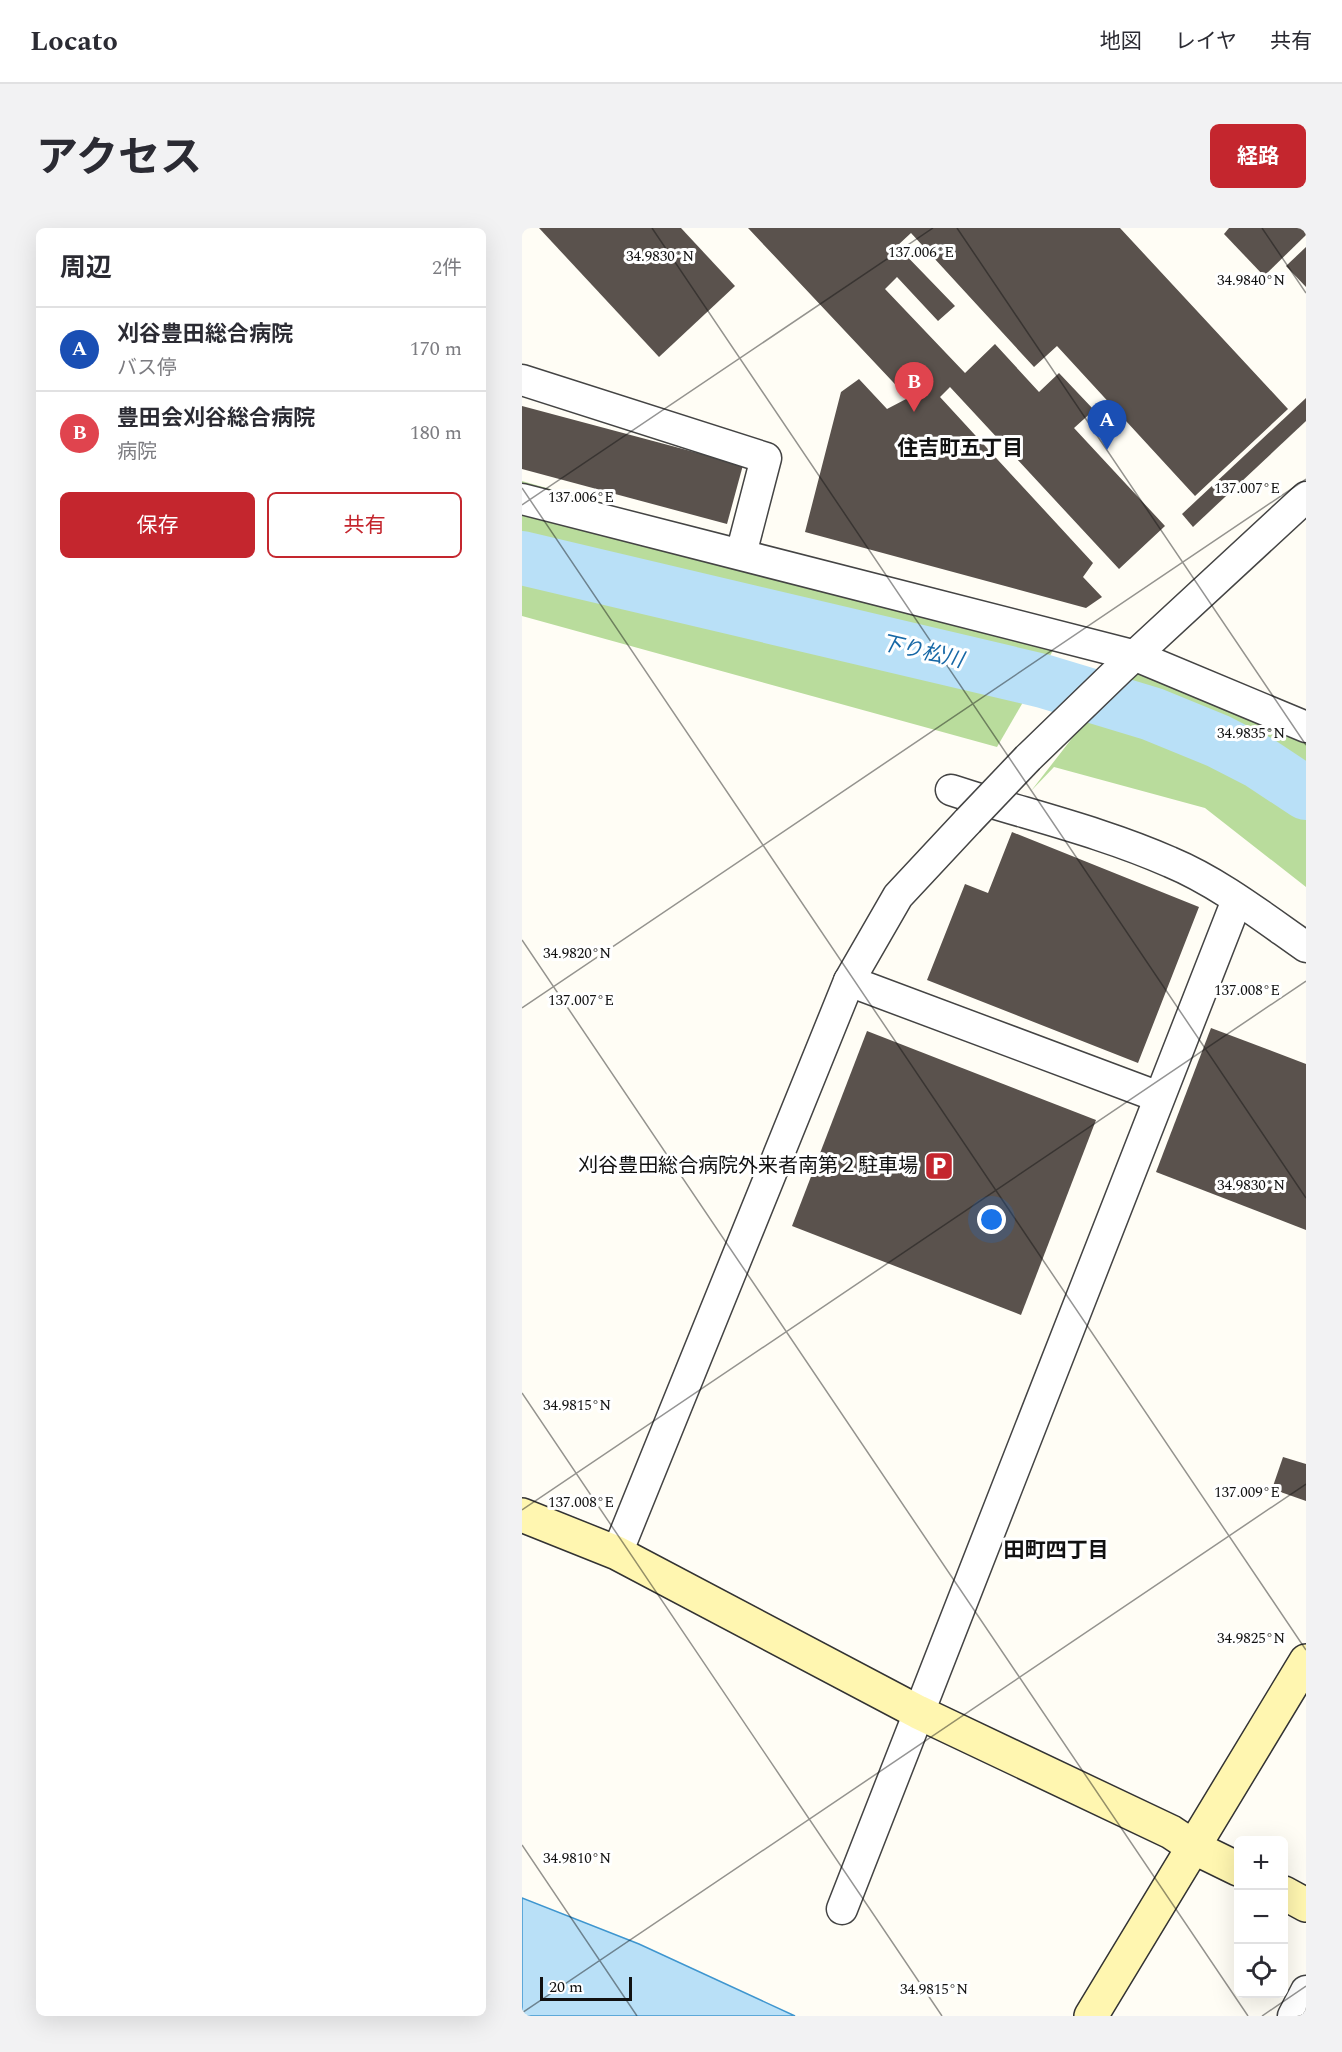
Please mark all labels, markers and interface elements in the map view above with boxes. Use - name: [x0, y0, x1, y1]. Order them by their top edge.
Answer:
- text: Locato: [30, 20, 118, 63]
- text: 地図: [1100, 26, 1142, 58]
- text: レイヤ: [1175, 26, 1237, 58]
- text: 共有: [1270, 26, 1312, 58]
- button: 経路: [1210, 124, 1306, 188]
- text: アクセス: [36, 127, 202, 190]
- text: 137.006°E: [888, 241, 954, 264]
- text: 34.9830°N: [626, 245, 694, 268]
- text: 周辺: [60, 248, 112, 288]
- text: 2件: [432, 253, 462, 283]
- text: 34.9840°N: [1217, 269, 1285, 292]
- text: 刈谷豊田総合病院: [117, 318, 293, 351]
- text: A: [72, 334, 87, 364]
- text: 170 m: [410, 334, 462, 364]
- text: バス停: [117, 353, 177, 383]
- pin: B: [894, 362, 934, 412]
- pin: A: [1088, 400, 1126, 450]
- text: 豊田会刈谷総合病院: [117, 402, 315, 435]
- text: B: [72, 418, 87, 448]
- text: 180 m: [410, 418, 462, 448]
- district label: 住吉町五丁目: [897, 433, 1023, 465]
- text: 病院: [117, 437, 157, 467]
- text: 137.007°E: [1214, 477, 1280, 500]
- text: 137.006°E: [548, 486, 614, 509]
- button: 保存: [60, 492, 255, 558]
- button: 共有: [267, 492, 462, 558]
- water label: 下り松川: [877, 627, 968, 677]
- text: 34.9835°N: [1217, 722, 1285, 745]
- text: 34.9820°N: [543, 942, 611, 965]
- text: 137.008°E: [1214, 979, 1280, 1002]
- text: 137.007°E: [548, 989, 614, 1012]
- parking icon: 刈谷豊田総合病院外来者南第２駐車場: [923, 1150, 955, 1182]
- place label: 刈谷豊田総合病院外来者南第２駐車場: [578, 1151, 918, 1181]
- text: 34.9830°N: [1217, 1174, 1285, 1197]
- your location: [977, 1205, 1006, 1234]
- text: 34.9815°N: [543, 1394, 611, 1417]
- text: 137.009°E: [1214, 1481, 1280, 1504]
- text: 137.008°E: [548, 1491, 614, 1514]
- district label: 田町四丁目: [1004, 1535, 1109, 1567]
- text: 34.9825°N: [1217, 1627, 1285, 1650]
- map controls: [1234, 1836, 1288, 1998]
- button: +: [1234, 1836, 1288, 1890]
- text: 34.9810°N: [543, 1847, 611, 1870]
- button: −: [1234, 1890, 1288, 1944]
- button: locate: [1234, 1944, 1288, 1998]
- scale bar: [540, 1974, 632, 2002]
- text: 20 m: [549, 1975, 583, 1999]
- text: 34.9815°N: [900, 1978, 968, 2001]

